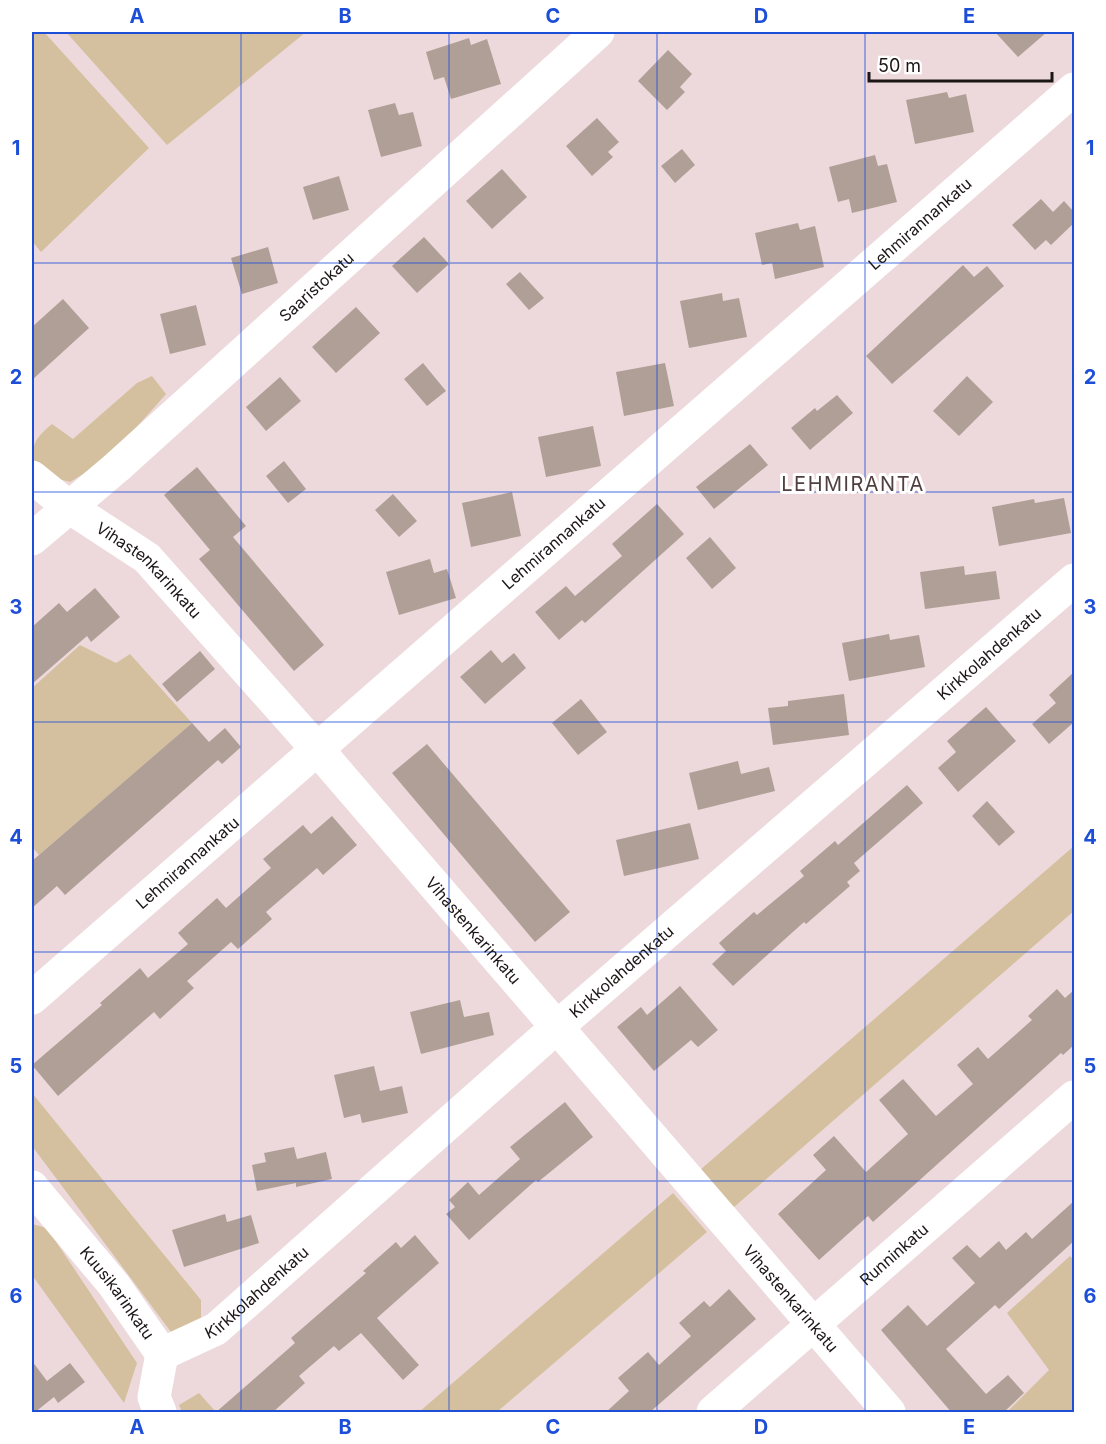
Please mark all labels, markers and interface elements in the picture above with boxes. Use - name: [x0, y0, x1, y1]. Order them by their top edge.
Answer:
- text: A: [130, 4, 145, 28]
- text: B: [338, 4, 352, 28]
- text: C: [546, 4, 560, 28]
- text: D: [754, 4, 768, 28]
- text: E: [963, 4, 975, 28]
- scale bar: [869, 45, 1052, 83]
- text: 50 m: [878, 55, 921, 76]
- text: 1: [12, 136, 20, 160]
- text: 1: [1086, 136, 1094, 160]
- street label: Lehmirannankatu: [864, 173, 975, 274]
- street label: Saaristokatu: [275, 248, 358, 326]
- text: 2: [10, 365, 22, 389]
- text: 2: [1084, 365, 1096, 389]
- district label: LEHMIRANTA: [781, 472, 925, 496]
- street label: Lehmirannankatu: [498, 493, 609, 594]
- street label: Vihastenkarinkatu: [92, 518, 206, 622]
- text: 3: [10, 595, 22, 619]
- text: 3: [1084, 595, 1096, 619]
- street label: Kirkkolahdenkatu: [933, 603, 1045, 704]
- street label: Lehmirannankatu: [131, 812, 243, 913]
- text: 4: [9, 825, 23, 849]
- text: 4: [1083, 825, 1097, 849]
- street label: Vihastenkarinkatu: [422, 872, 525, 988]
- street label: Kirkkolahdenkatu: [565, 921, 678, 1022]
- text: 5: [10, 1054, 22, 1078]
- text: 5: [1084, 1054, 1096, 1078]
- street label: Runninkatu: [855, 1219, 932, 1290]
- street label: Vihastenkarinkatu: [739, 1240, 843, 1356]
- street label: Kuusikarinkatu: [76, 1242, 159, 1343]
- street label: Kirkkolahdenkatu: [202, 1242, 313, 1343]
- text: 6: [10, 1284, 23, 1308]
- text: 6: [1084, 1284, 1097, 1308]
- text: A: [130, 1415, 145, 1439]
- text: B: [338, 1415, 352, 1439]
- text: C: [546, 1415, 560, 1439]
- text: D: [754, 1415, 768, 1439]
- text: E: [963, 1415, 975, 1439]

